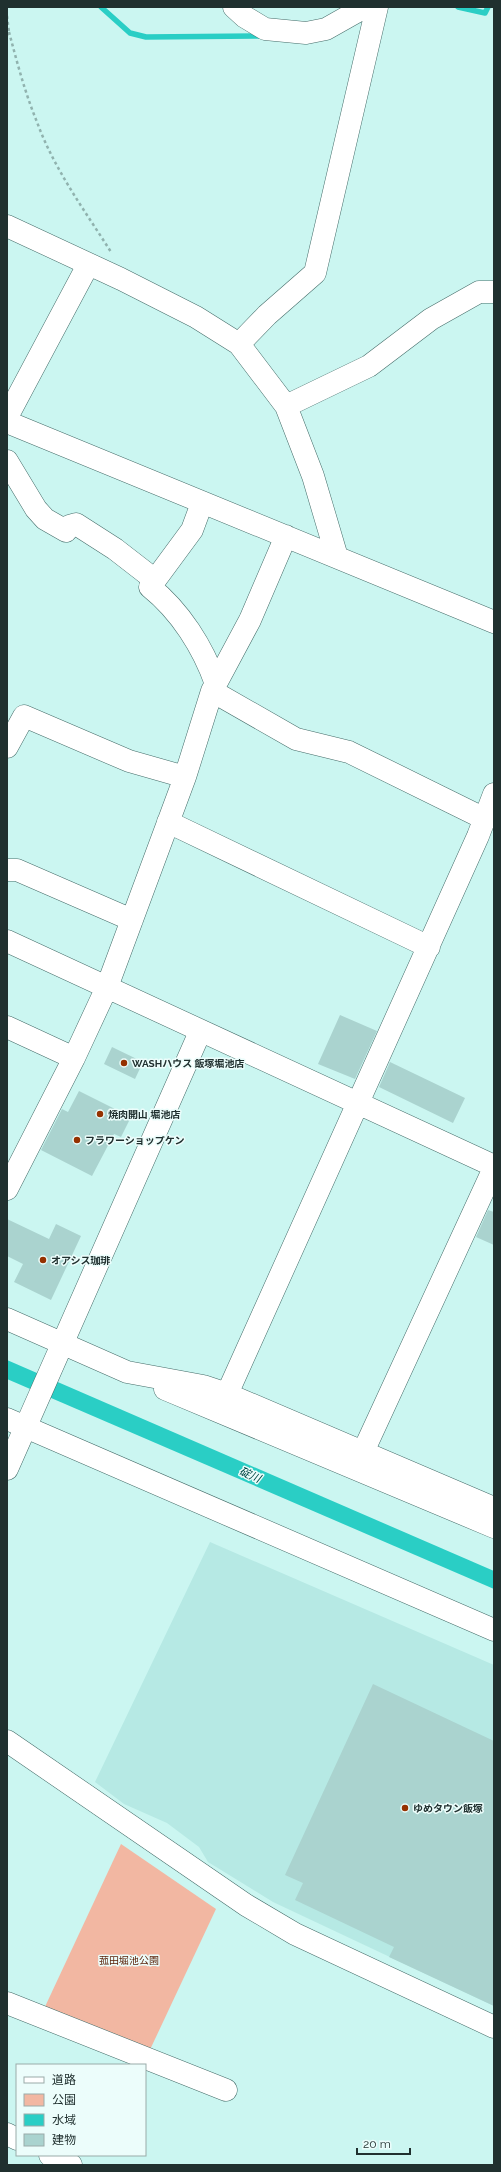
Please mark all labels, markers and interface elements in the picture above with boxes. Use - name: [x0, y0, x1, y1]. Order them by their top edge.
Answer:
- marker: WASHハウス 飯塚堀池店: [119, 1058, 129, 1068]
- place label: WASHハウス 飯塚堀池店: [132, 1058, 245, 1069]
- marker: 焼肉開山 堀池店: [95, 1109, 105, 1119]
- place label: 焼肉開山 堀池店: [108, 1109, 180, 1120]
- marker: フラワーショップケン: [72, 1135, 82, 1145]
- place label: フラワーショップケン: [85, 1135, 185, 1146]
- marker: オアシス珈琲: [38, 1255, 48, 1265]
- place label: オアシス珈琲: [51, 1255, 111, 1266]
- water label: 碇川: [237, 1465, 264, 1486]
- marker: ゆめタウン飯塚: [400, 1803, 410, 1813]
- place label: ゆめタウン飯塚: [413, 1803, 483, 1814]
- park label: 菰田堀池公園: [99, 1955, 159, 1966]
- legend: [16, 2064, 146, 2156]
- text: 道路: [52, 2073, 76, 2087]
- text: 公園: [52, 2093, 76, 2107]
- text: 水域: [52, 2113, 76, 2127]
- scale bar: [357, 2130, 410, 2156]
- text: 建物: [52, 2133, 76, 2147]
- text: 20 m: [363, 2137, 391, 2151]

